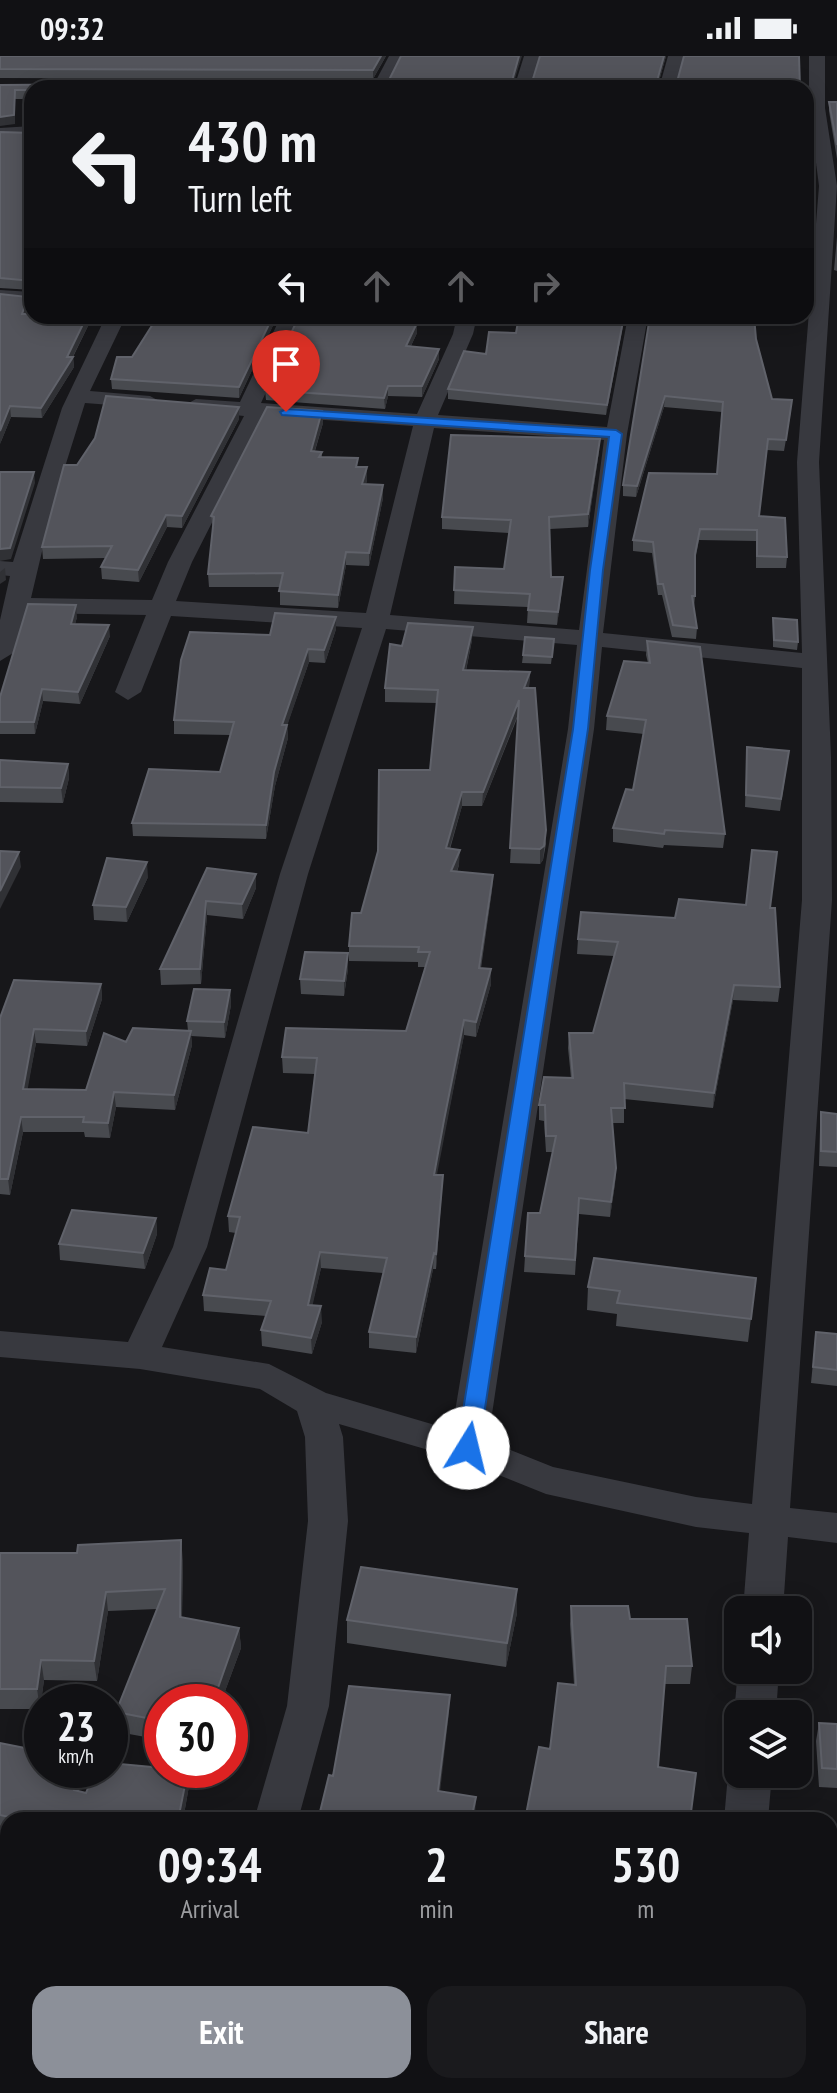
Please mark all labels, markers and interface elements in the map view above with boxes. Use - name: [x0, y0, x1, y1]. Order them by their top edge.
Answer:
- text: 09:32: [40, 9, 105, 48]
- text: 430 m: [188, 105, 317, 177]
- icon: left: [56, 112, 160, 216]
- text: Turn left: [188, 175, 292, 222]
- icon: left: [271, 264, 315, 308]
- icon: ahead: [355, 264, 399, 308]
- icon: ahead: [439, 264, 483, 308]
- icon: right: [523, 264, 567, 308]
- pin: [252, 330, 320, 412]
- icon: arrive: [264, 342, 308, 386]
- position arrow: [426, 1406, 510, 1490]
- map controls: [724, 1596, 812, 1788]
- button: sound: [724, 1596, 812, 1684]
- speed limit sign: 30: [144, 1684, 248, 1788]
- text: 23: [57, 1700, 95, 1752]
- button: layers: [724, 1700, 812, 1788]
- text: km/h: [58, 1743, 94, 1769]
- text: 09:34: [158, 1833, 262, 1895]
- text: 2: [425, 1833, 448, 1895]
- text: 530: [611, 1833, 680, 1895]
- text: Arrival: [180, 1892, 239, 1925]
- text: min: [419, 1892, 453, 1925]
- text: m: [637, 1892, 654, 1925]
- button: Exit: [32, 1986, 411, 2078]
- button: Share: [427, 1986, 806, 2078]

